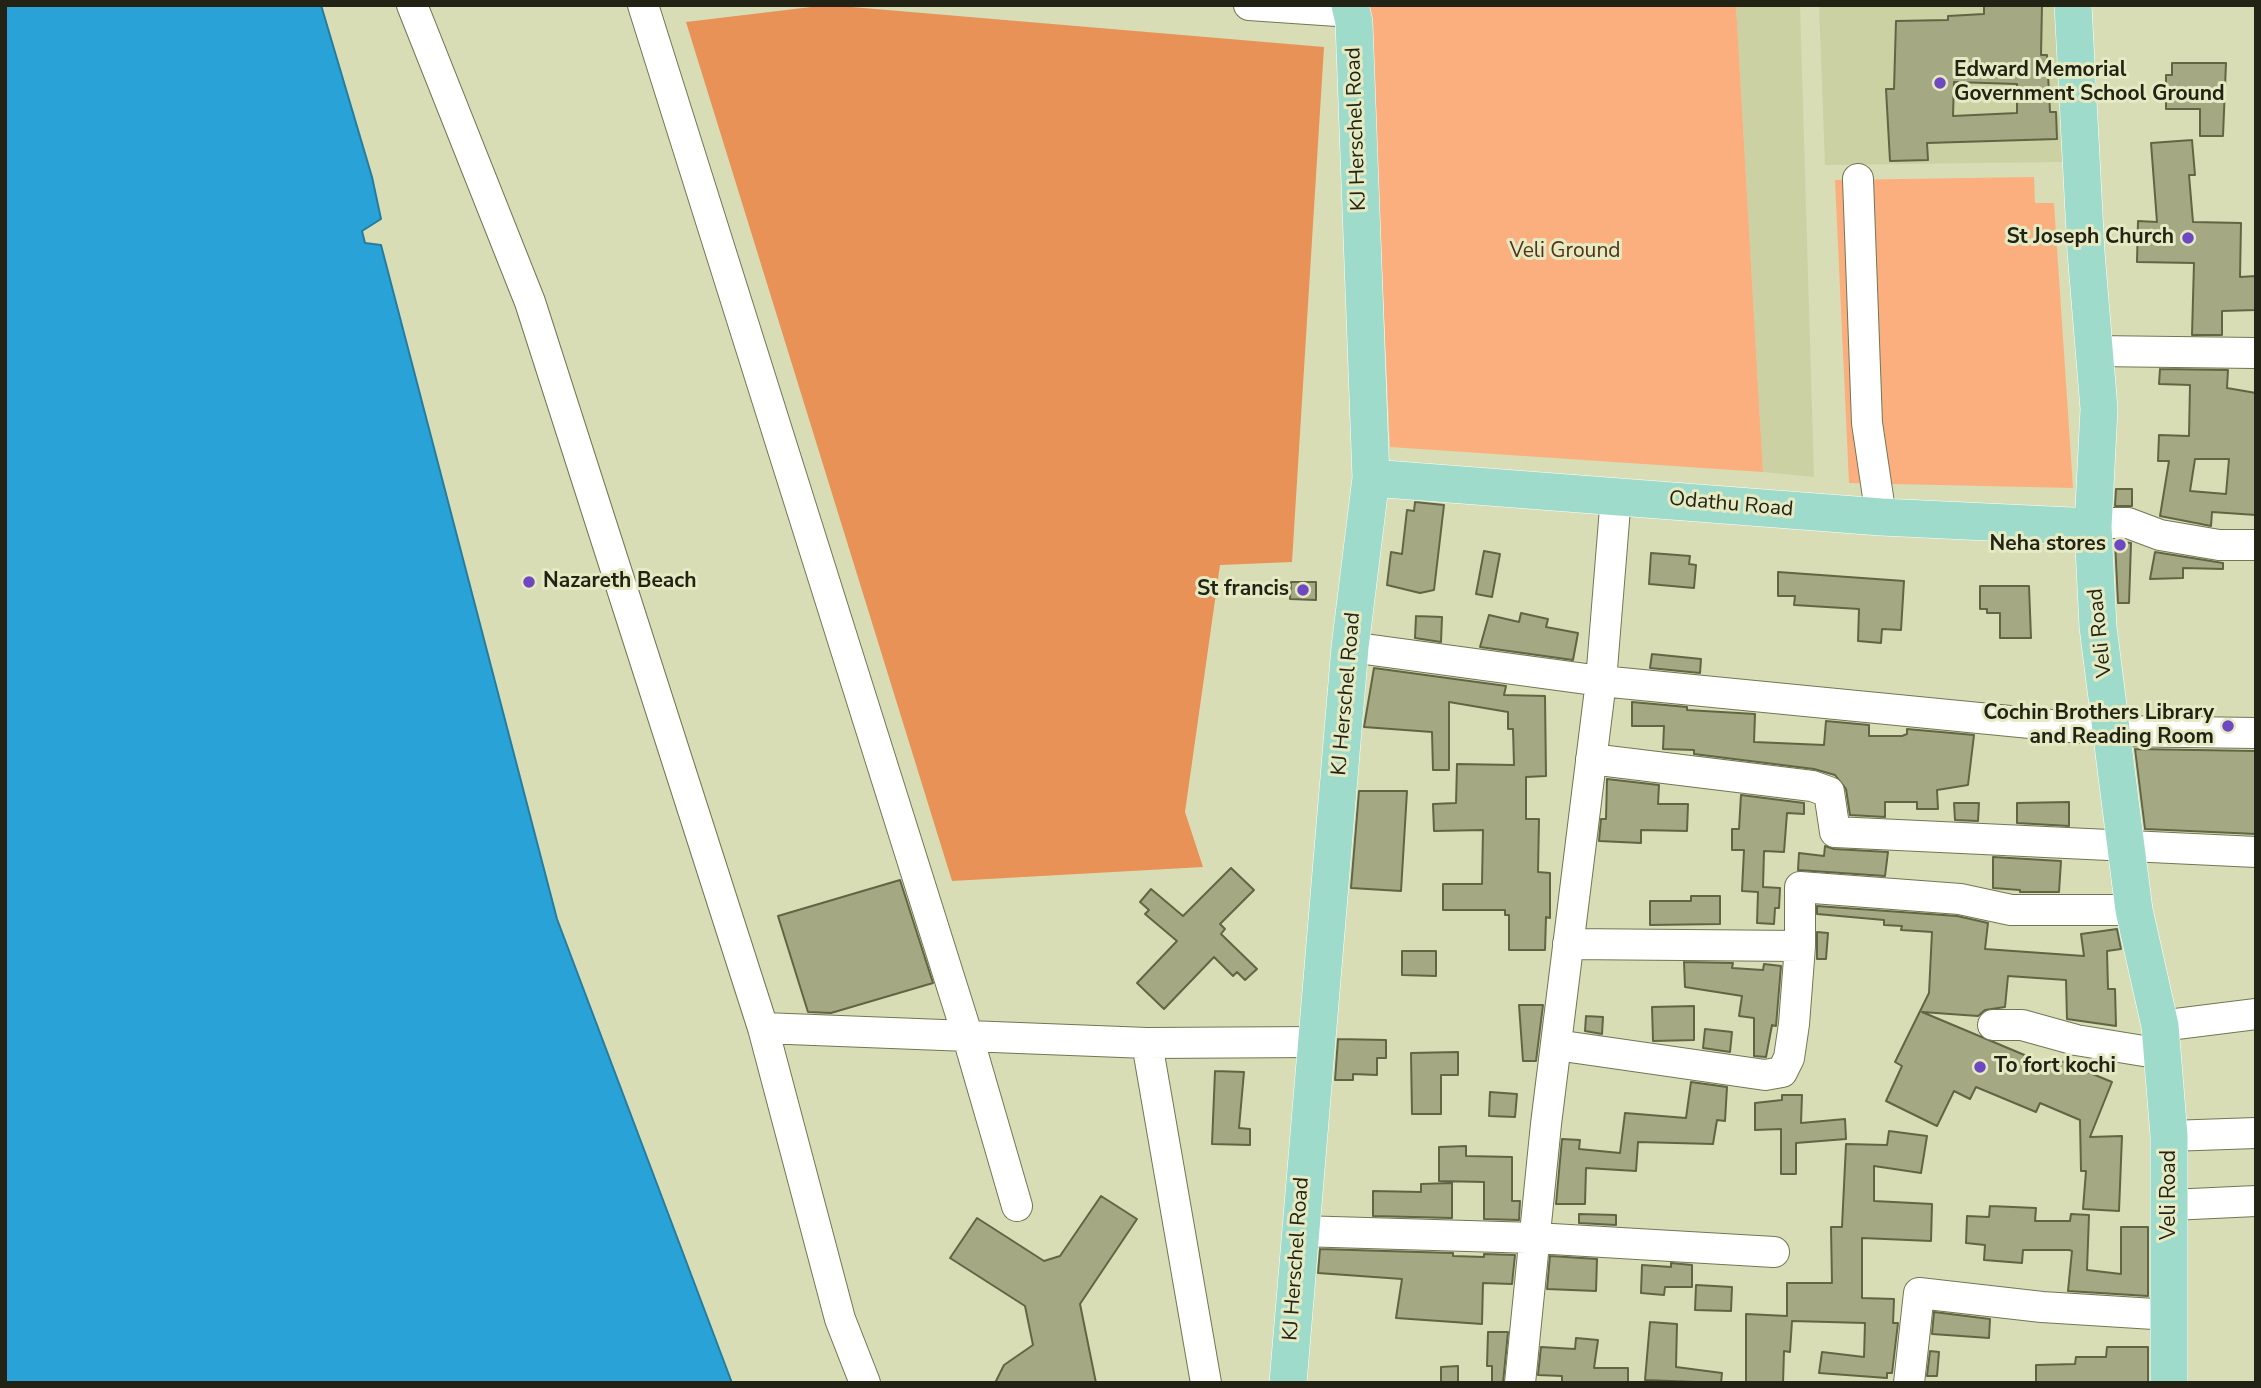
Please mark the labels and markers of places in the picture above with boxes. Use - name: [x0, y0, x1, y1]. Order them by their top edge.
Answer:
- place label: Edward Memorial Government School Ground: [1954, 58, 2225, 108]
- marker: Edward Memorial Government School Ground: [1932, 75, 1948, 91]
- place label: St Joseph Church: [2006, 225, 2174, 251]
- marker: St Joseph Church: [2180, 230, 2196, 246]
- place label: Neha stores: [1990, 532, 2106, 558]
- marker: Neha stores: [2112, 537, 2128, 553]
- place label: Nazareth Beach: [543, 569, 696, 595]
- marker: Nazareth Beach: [521, 574, 537, 590]
- place label: St francis: [1197, 577, 1289, 603]
- marker: St francis: [1295, 582, 1311, 598]
- place label: Cochin Brothers Library and Reading Room: [1983, 701, 2214, 751]
- marker: Cochin Brothers Library and Reading Room: [2220, 718, 2236, 734]
- place label: To fort kochi: [1994, 1054, 2116, 1080]
- marker: To fort kochi: [1972, 1059, 1988, 1075]

